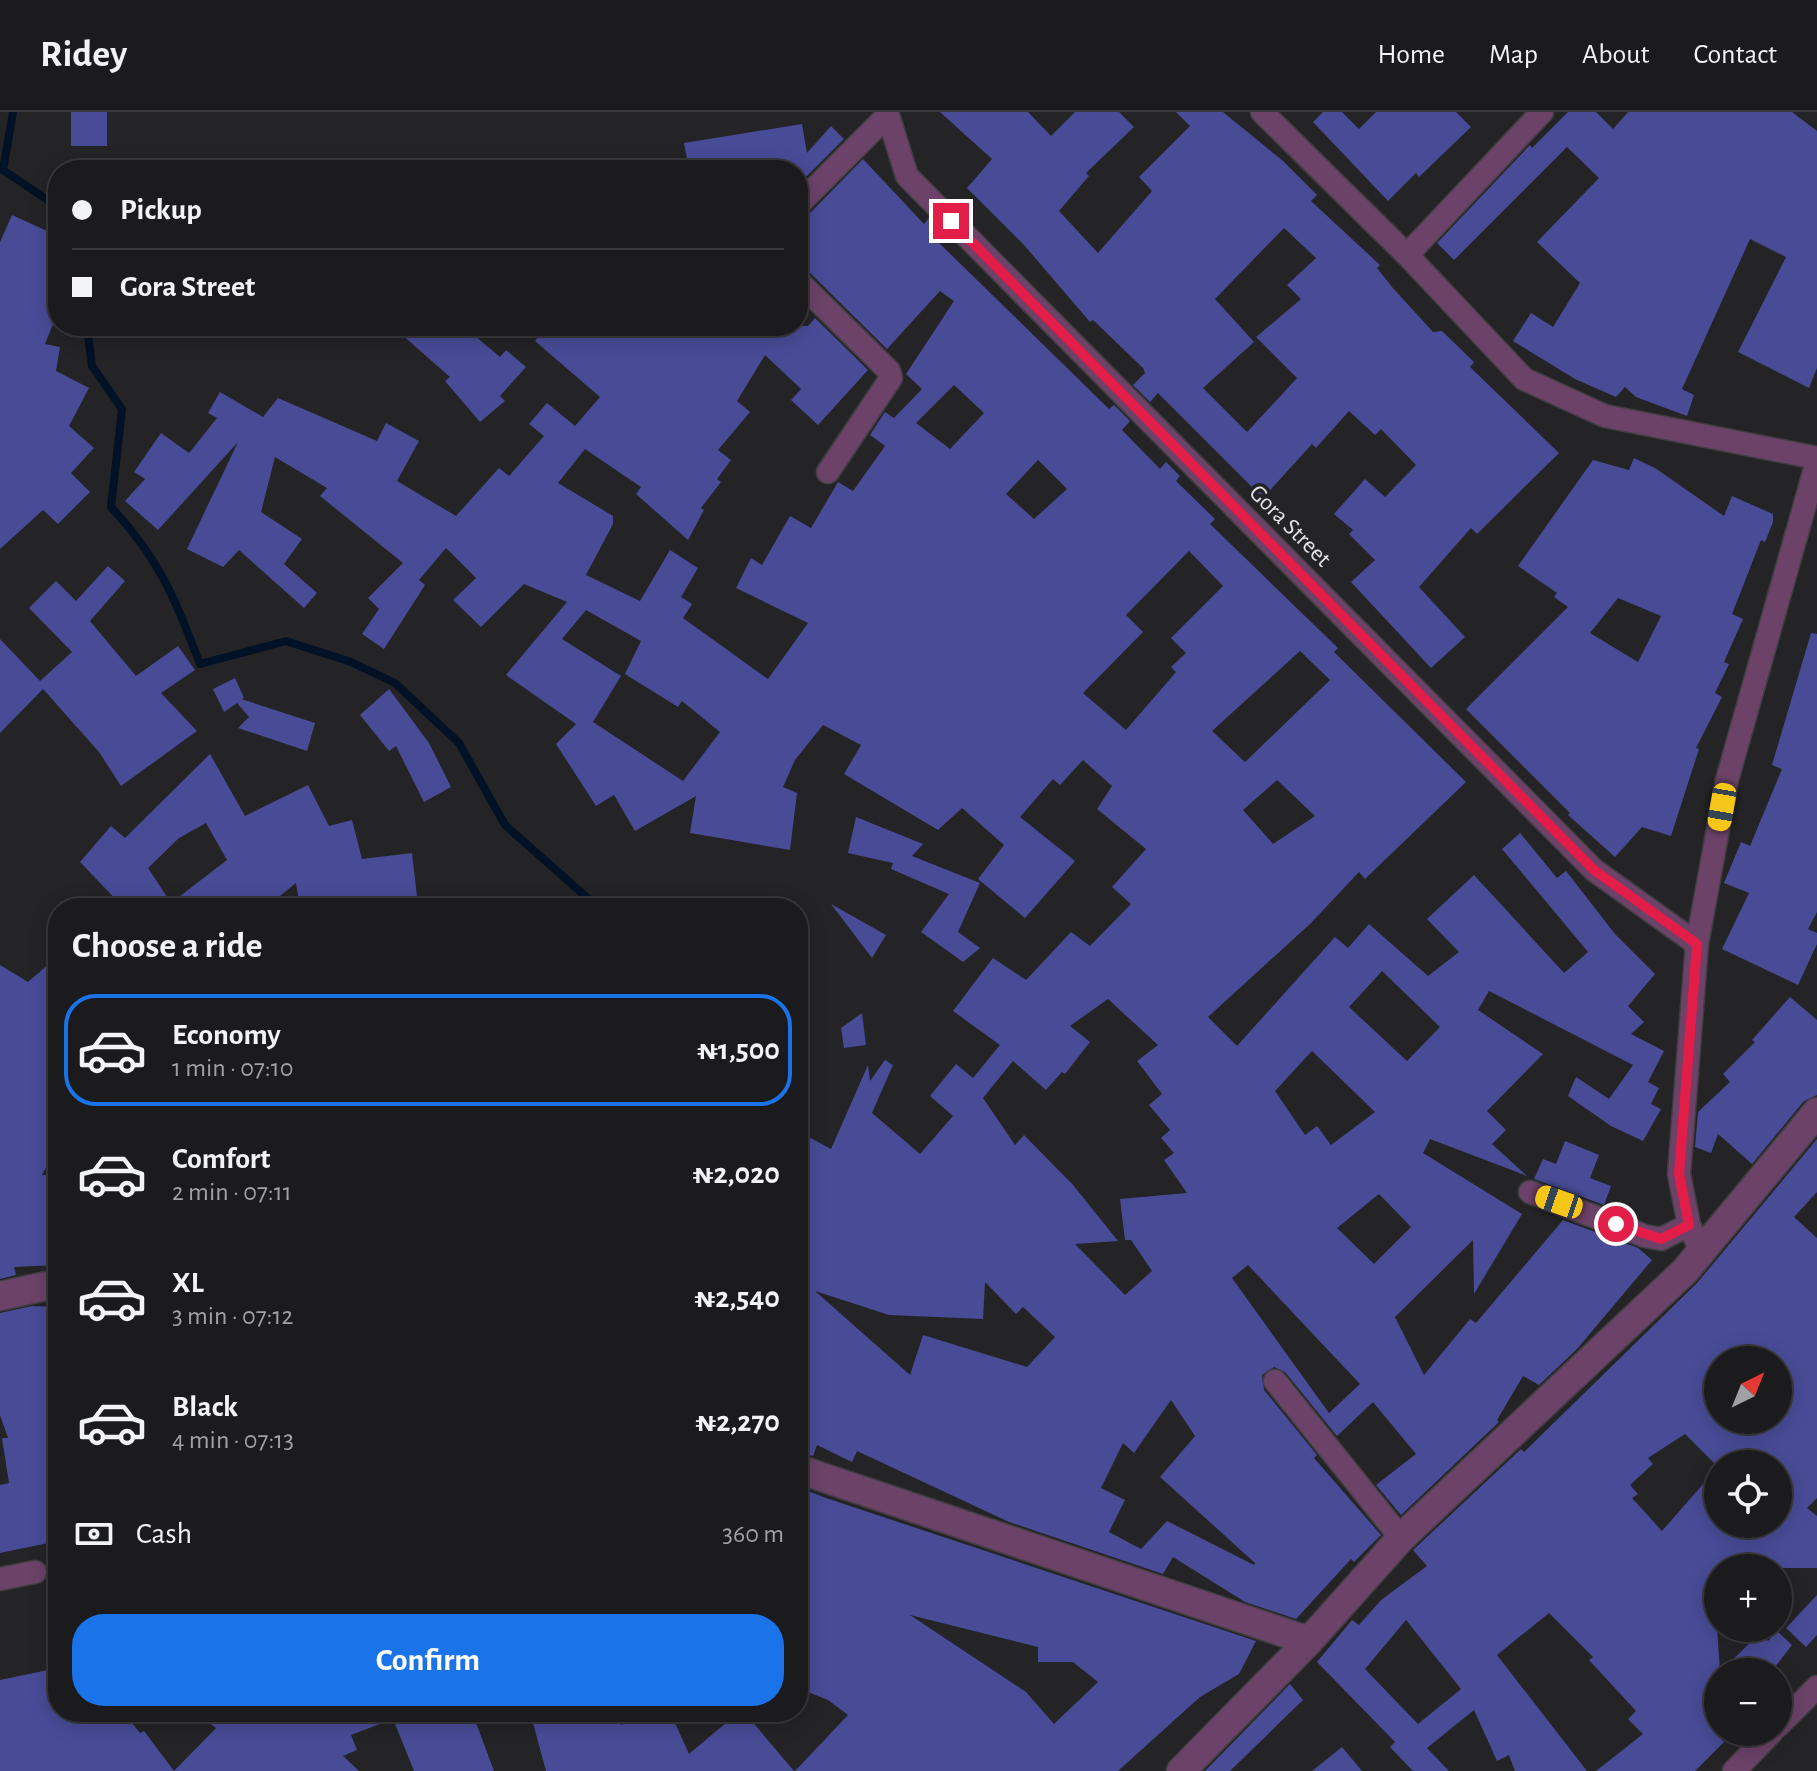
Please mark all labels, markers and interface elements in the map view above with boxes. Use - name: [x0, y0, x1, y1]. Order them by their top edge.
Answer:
- text: Ridey: [40, 36, 127, 74]
- text: Home: [1378, 41, 1445, 69]
- text: Map: [1489, 41, 1538, 69]
- text: About: [1582, 41, 1650, 69]
- text: Contact: [1694, 41, 1777, 69]
- text: Pickup: [120, 195, 202, 225]
- route end: [933, 203, 969, 239]
- text: Gora Street: [120, 272, 255, 302]
- street label: Gora Street: [1245, 481, 1336, 572]
- car: [1706, 781, 1738, 833]
- text: Choose a ride: [72, 928, 262, 964]
- icon: car: [76, 1014, 148, 1086]
- text: Economy: [172, 1020, 281, 1050]
- text: ₦1,500: [697, 1035, 780, 1065]
- text: 1 min · 07:10: [172, 1055, 293, 1081]
- icon: car: [76, 1138, 148, 1210]
- text: Comfort: [172, 1144, 271, 1174]
- text: ₦2,020: [692, 1159, 780, 1189]
- text: 2 min · 07:11: [172, 1179, 292, 1205]
- car: [1532, 1183, 1586, 1221]
- route start: [1598, 1206, 1634, 1242]
- icon: car: [76, 1262, 148, 1334]
- text: XL: [172, 1268, 204, 1298]
- text: ₦2,540: [694, 1283, 780, 1313]
- text: 3 min · 07:12: [172, 1303, 293, 1329]
- north arrow: [1704, 1346, 1792, 1434]
- map controls: [1704, 1346, 1792, 1746]
- icon: car: [76, 1386, 148, 1458]
- text: Black: [172, 1392, 238, 1422]
- text: ₦2,270: [695, 1407, 780, 1437]
- text: 4 min · 07:13: [172, 1427, 294, 1453]
- button: locate: [1704, 1450, 1792, 1538]
- icon: cash: [72, 1512, 116, 1556]
- text: Cash: [136, 1519, 192, 1549]
- text: 360 m: [722, 1521, 784, 1547]
- button: +: [1704, 1554, 1792, 1642]
- button: Confirm: [72, 1614, 784, 1706]
- button: −: [1704, 1658, 1792, 1746]

